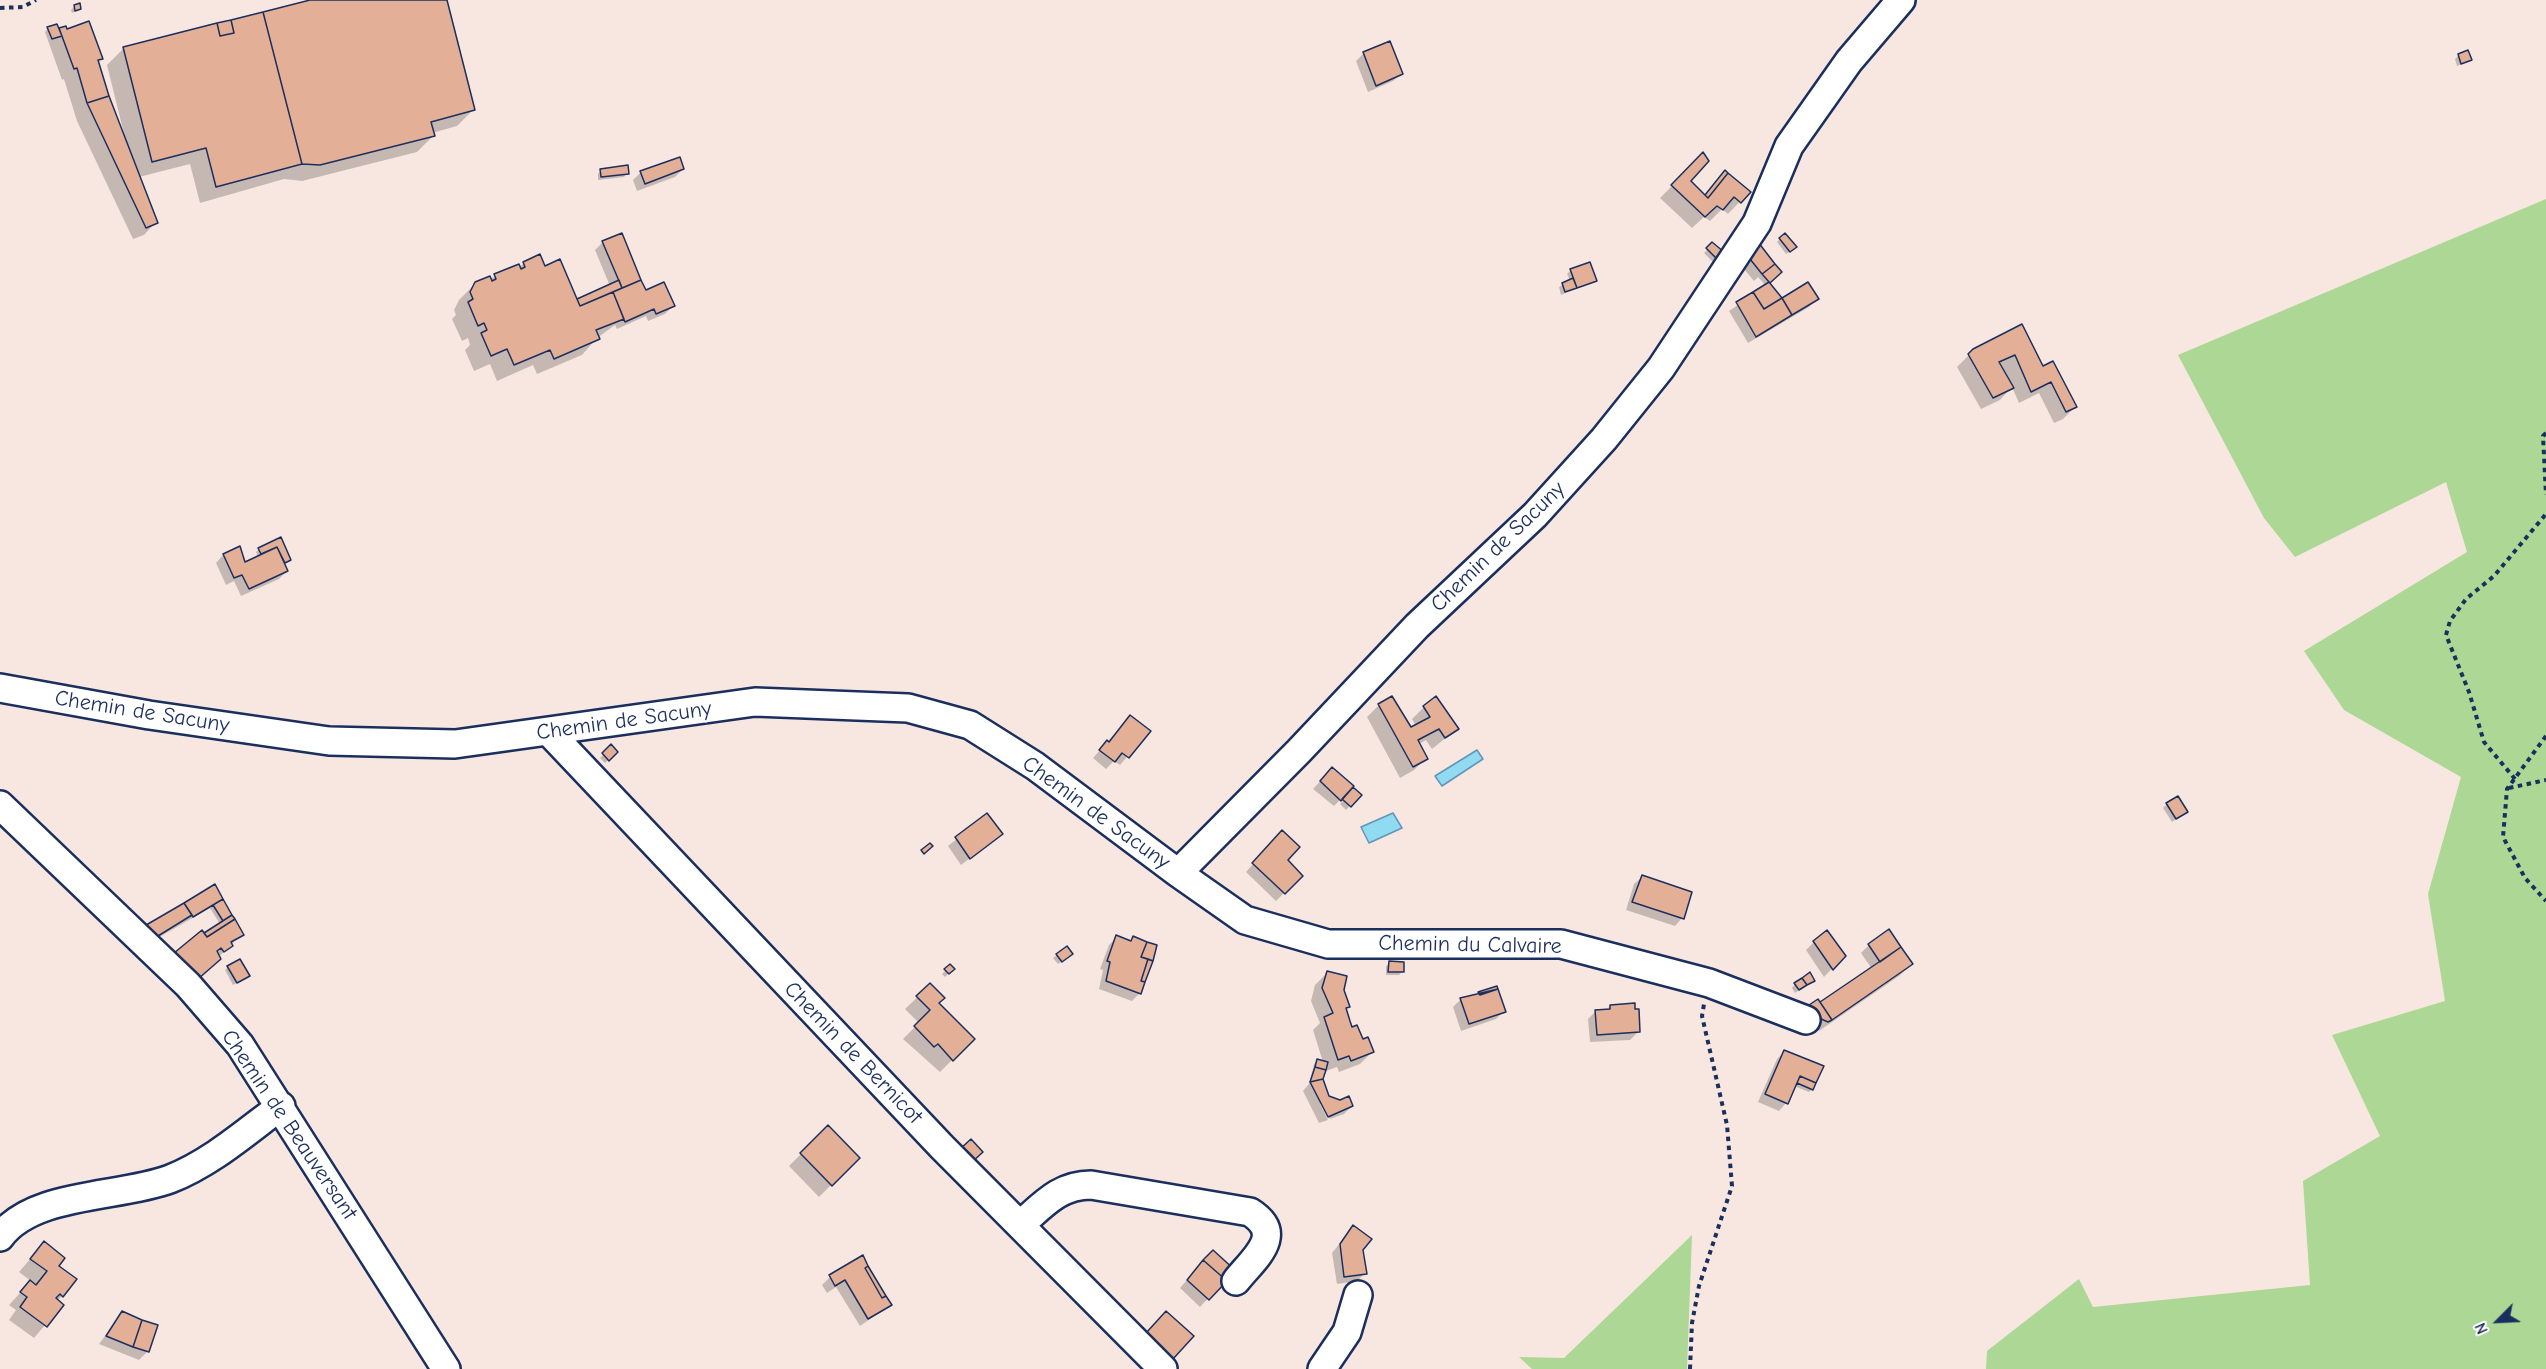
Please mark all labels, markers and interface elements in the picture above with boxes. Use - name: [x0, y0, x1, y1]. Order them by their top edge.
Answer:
- street label: Chemin de Sacuny: [1425, 476, 1571, 618]
- street label: Chemin de Sacuny: [53, 685, 231, 739]
- street label: Chemin de Sacuny: [535, 696, 713, 746]
- street label: Chemin de Sacuny: [1017, 750, 1175, 876]
- street label: Chemin du Calvaire: [1378, 930, 1562, 960]
- street label: Chemin de Bernicot: [778, 976, 928, 1130]
- street label: Chemin de Beauversant: [216, 1025, 362, 1225]
- north arrow: [2468, 1291, 2528, 1351]
- text: N: [2471, 1320, 2492, 1337]

